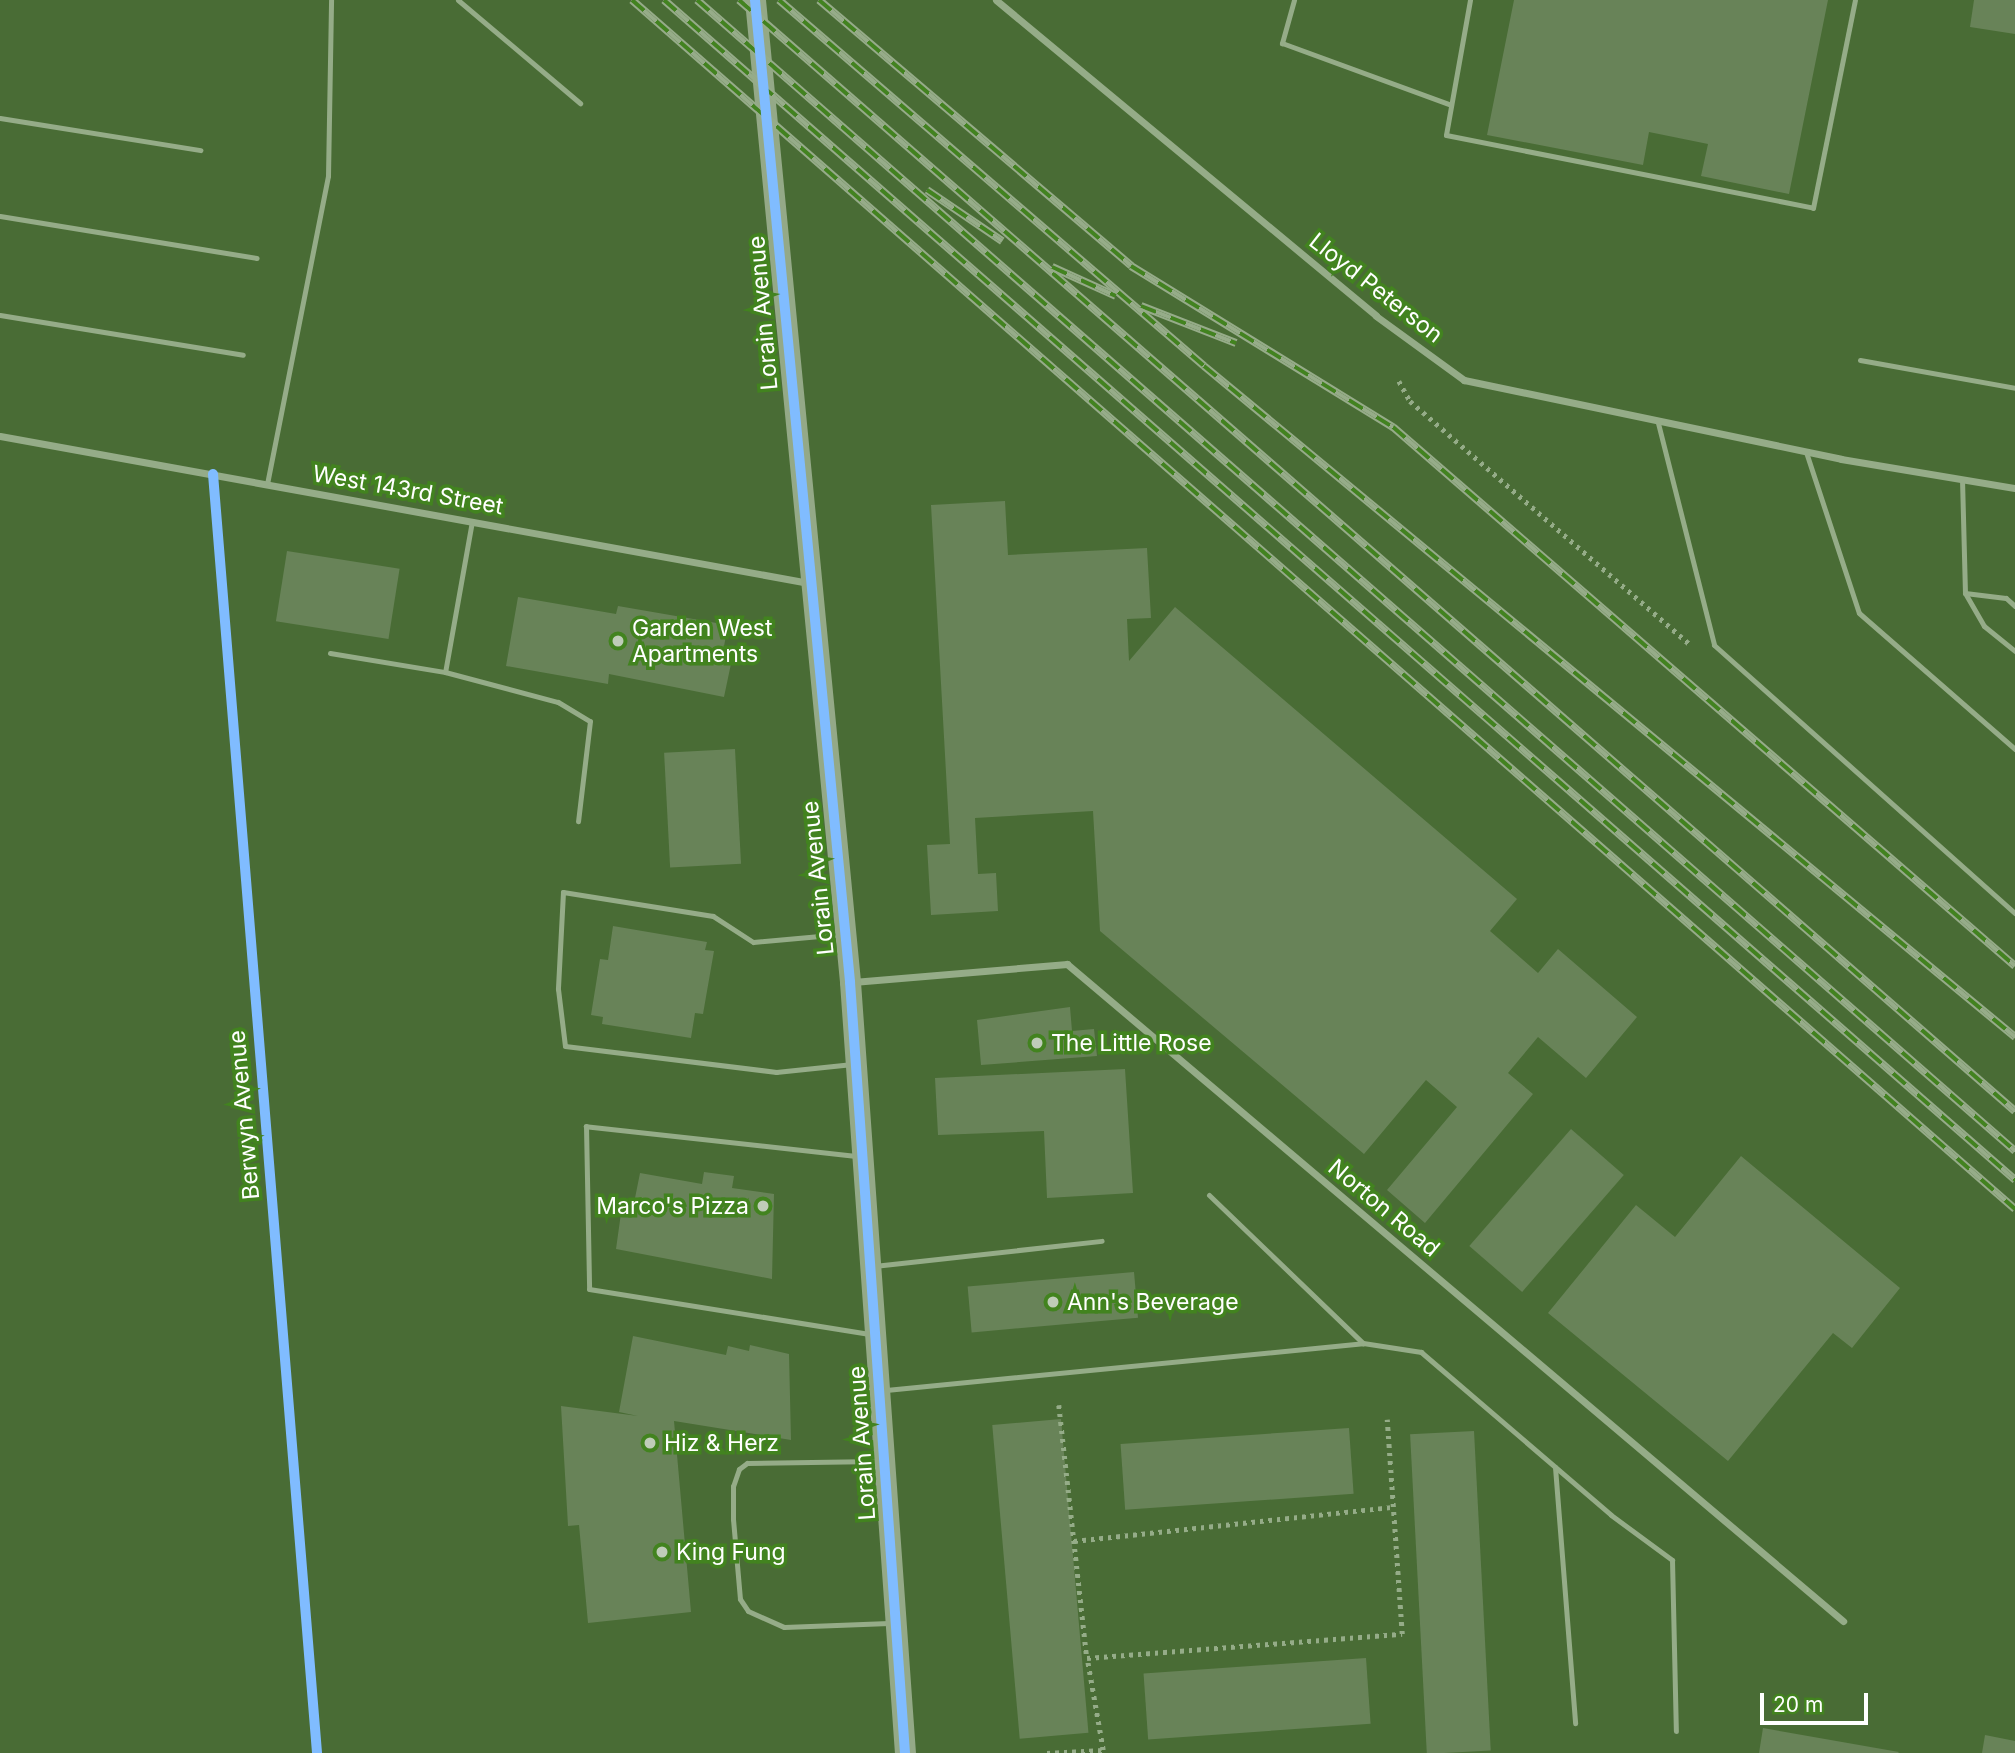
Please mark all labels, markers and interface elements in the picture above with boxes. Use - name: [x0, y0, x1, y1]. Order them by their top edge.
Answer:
- street label: Lloyd Peterson: [1304, 227, 1448, 349]
- street label: Lorain Avenue: [743, 235, 783, 391]
- street label: West 143rd Street: [310, 460, 506, 520]
- place label: Garden West Apartments: [632, 614, 772, 668]
- marker: Garden West Apartments: [610, 633, 626, 649]
- street label: Lorain Avenue: [796, 800, 840, 956]
- street label: Berwyn Avenue: [223, 1029, 265, 1201]
- place label: The Little Rose: [1051, 1029, 1212, 1057]
- marker: The Little Rose: [1029, 1035, 1045, 1051]
- street label: Norton Road: [1323, 1153, 1445, 1263]
- place label: Marco's Pizza: [596, 1192, 749, 1220]
- marker: Marco's Pizza: [755, 1198, 771, 1214]
- place label: Ann's Beverage: [1067, 1288, 1239, 1316]
- marker: Ann's Beverage: [1045, 1294, 1061, 1310]
- street label: Lorain Avenue: [843, 1365, 881, 1521]
- place label: Hiz & Herz: [664, 1429, 779, 1457]
- marker: Hiz & Herz: [642, 1435, 658, 1451]
- place label: King Fung: [676, 1538, 786, 1566]
- marker: King Fung: [654, 1544, 670, 1560]
- scale bar: [1763, 1680, 1871, 1724]
- text: 20 m: [1773, 1692, 1823, 1717]

